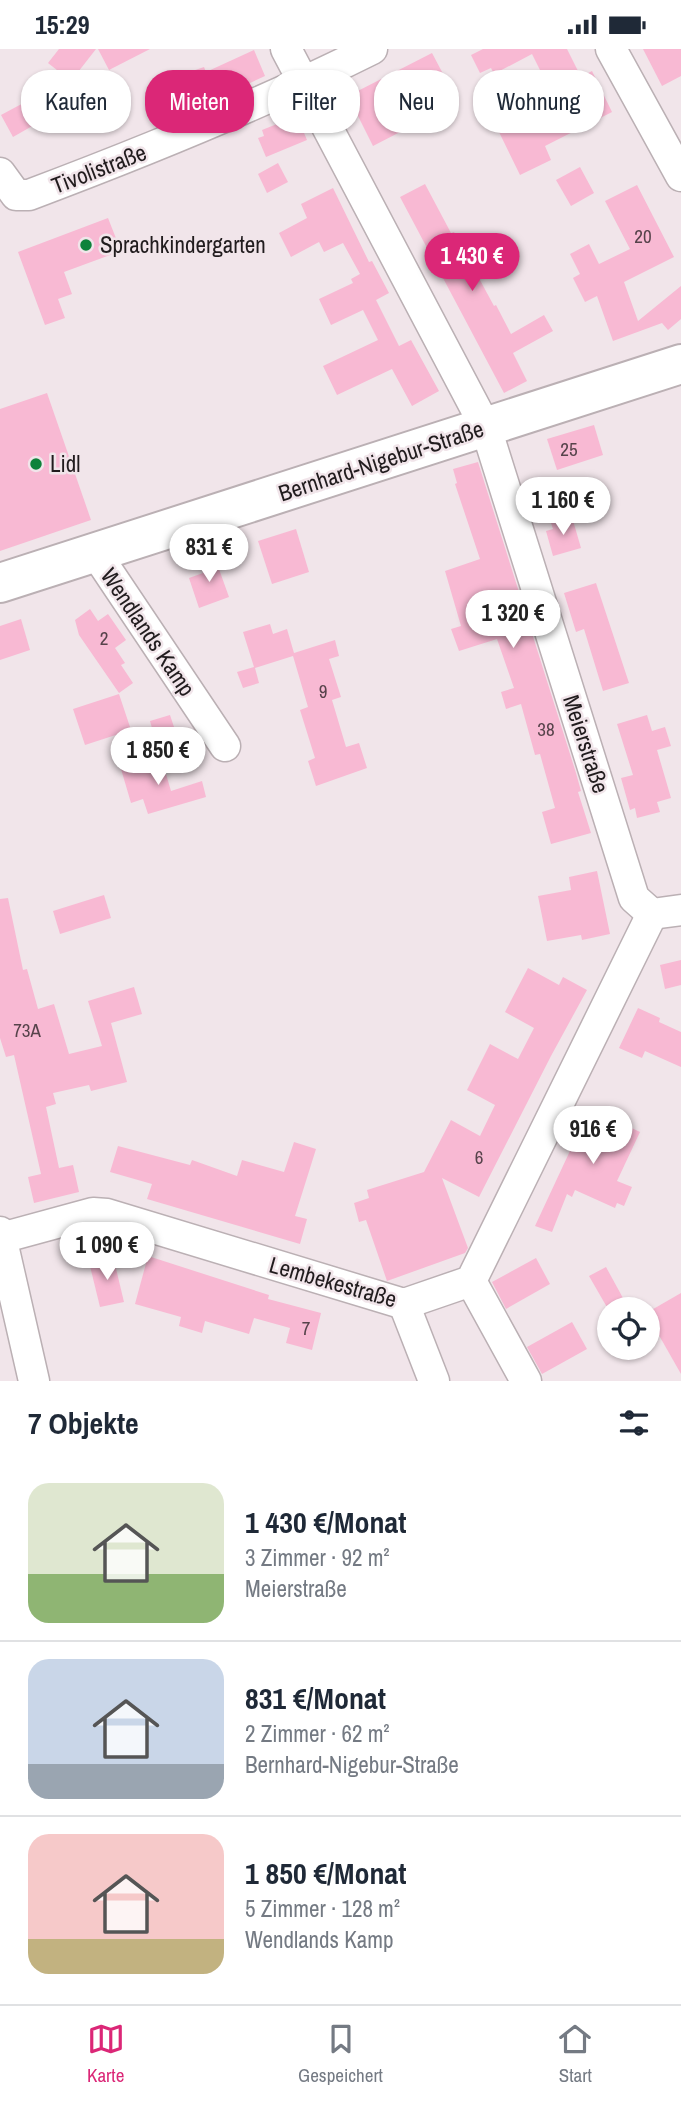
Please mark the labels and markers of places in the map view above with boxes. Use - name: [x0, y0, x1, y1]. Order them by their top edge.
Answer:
- place label: Sprachkindergarten: [100, 229, 266, 260]
- pin: 1 430 €: [407, 233, 537, 293]
- marker: Sprachkindergarten: [78, 237, 94, 253]
- place label: Lidl: [50, 448, 80, 479]
- marker: Lidl: [28, 456, 44, 472]
- pin: 1 160 €: [498, 477, 628, 537]
- pin: 831 €: [160, 525, 258, 584]
- pin: 1 320 €: [448, 591, 578, 650]
- pin: 1 850 €: [93, 727, 223, 787]
- pin: 916 €: [544, 1107, 642, 1166]
- pin: 1 090 €: [42, 1223, 172, 1282]

